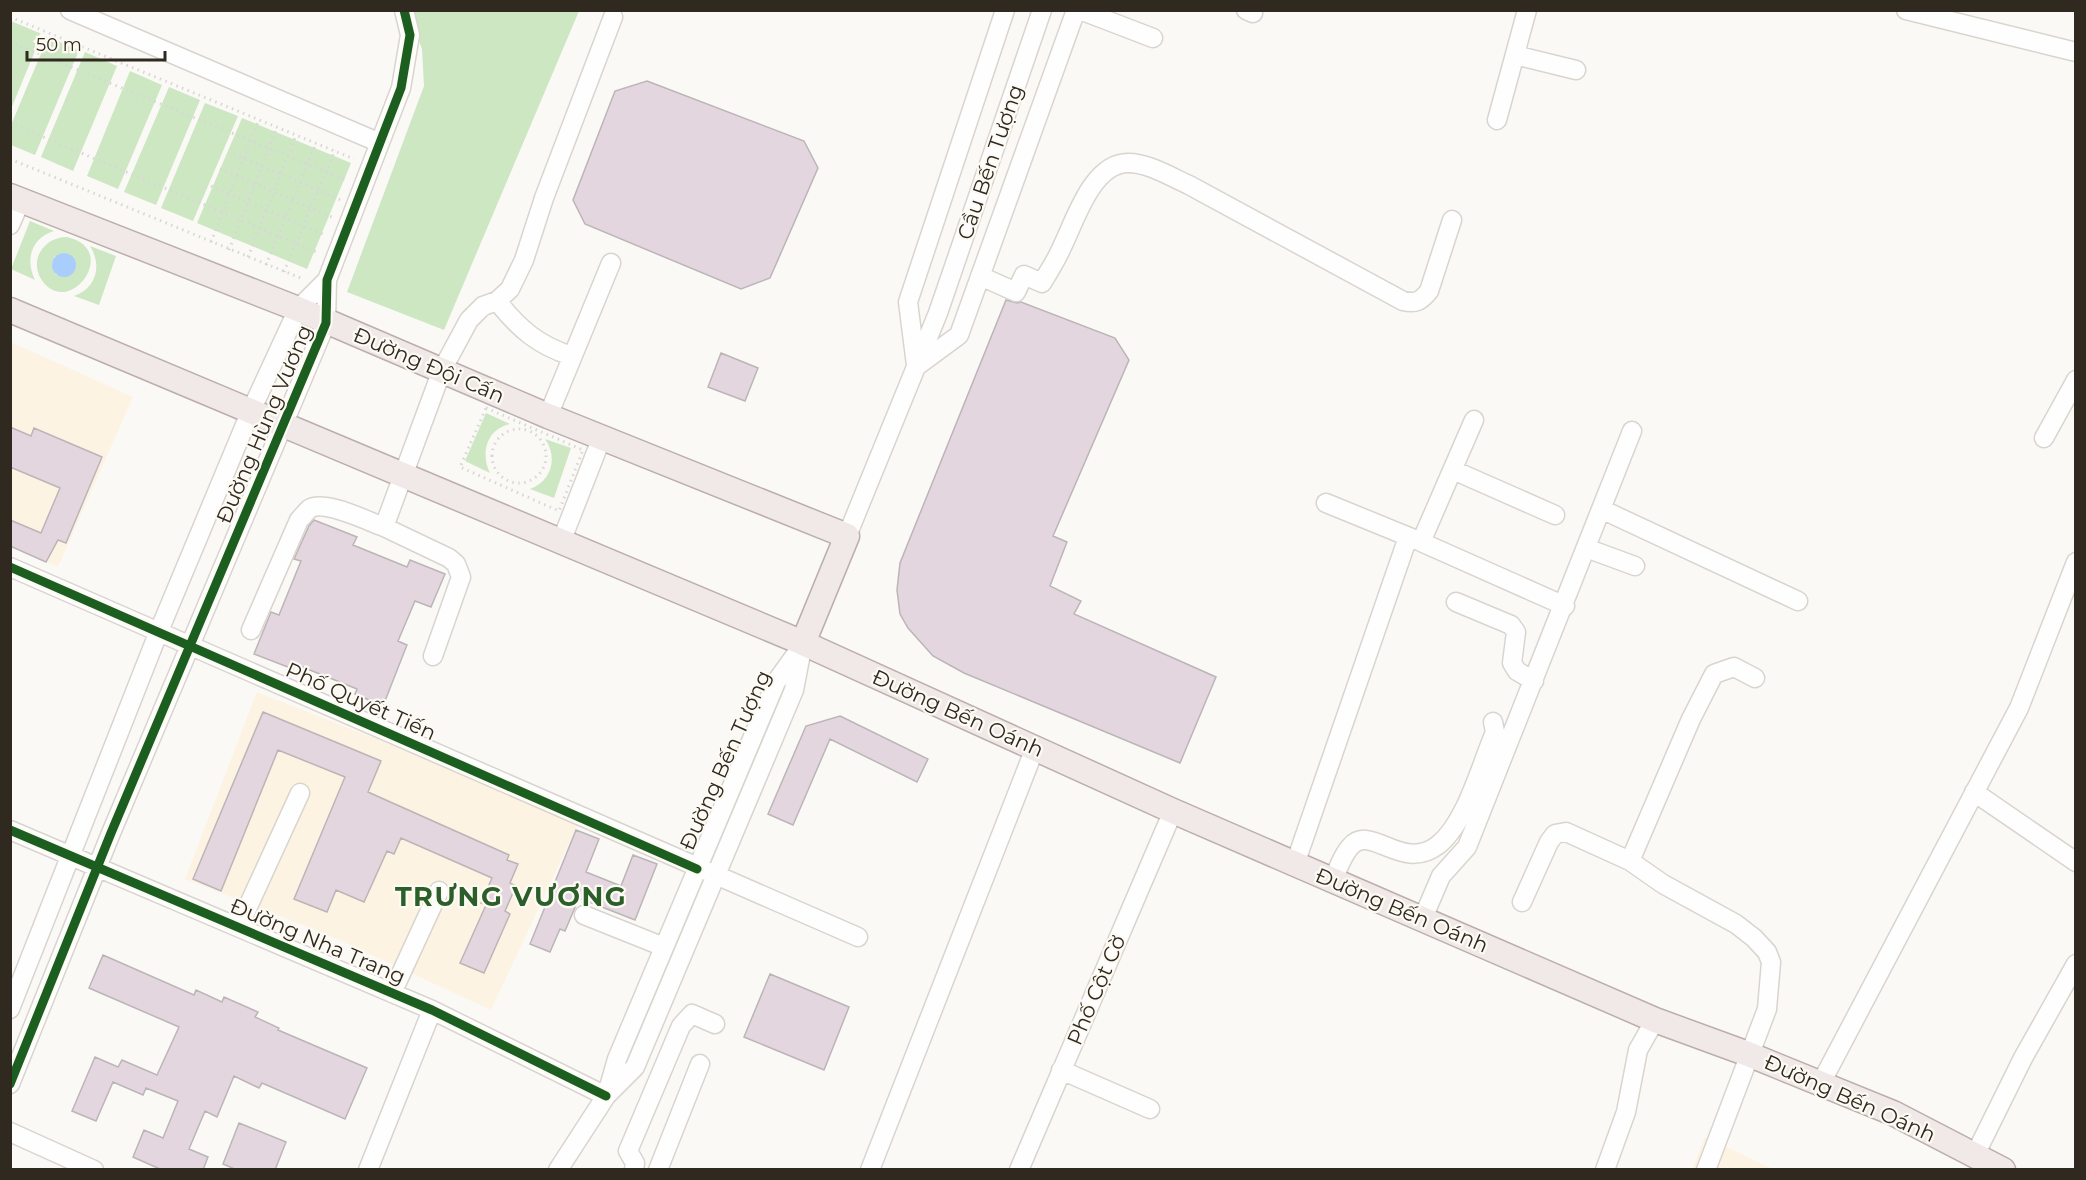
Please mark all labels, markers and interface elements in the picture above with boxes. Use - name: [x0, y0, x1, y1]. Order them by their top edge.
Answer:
- scale bar: [27, 24, 165, 62]
- text: 50 m: [36, 34, 82, 56]
- street label: Cầu Bến Tượng: [952, 81, 1028, 243]
- street label: Đường Hùng Vương: [211, 321, 317, 527]
- street label: Đường Đội Cấn: [350, 322, 508, 408]
- street label: Phố Quyết Tiến: [282, 657, 440, 745]
- street label: Đường Bến Oánh: [868, 664, 1048, 762]
- street label: Đường Bến Tượng: [674, 666, 776, 854]
- street label: Đường Bến Oánh: [1312, 862, 1492, 958]
- district label: TRƯNG VƯƠNG: [395, 880, 627, 913]
- street label: Đường Nha Trang: [227, 893, 409, 989]
- street label: Phố Cột Cờ: [1062, 931, 1130, 1049]
- street label: Đường Bến Oánh: [1760, 1049, 1940, 1147]

